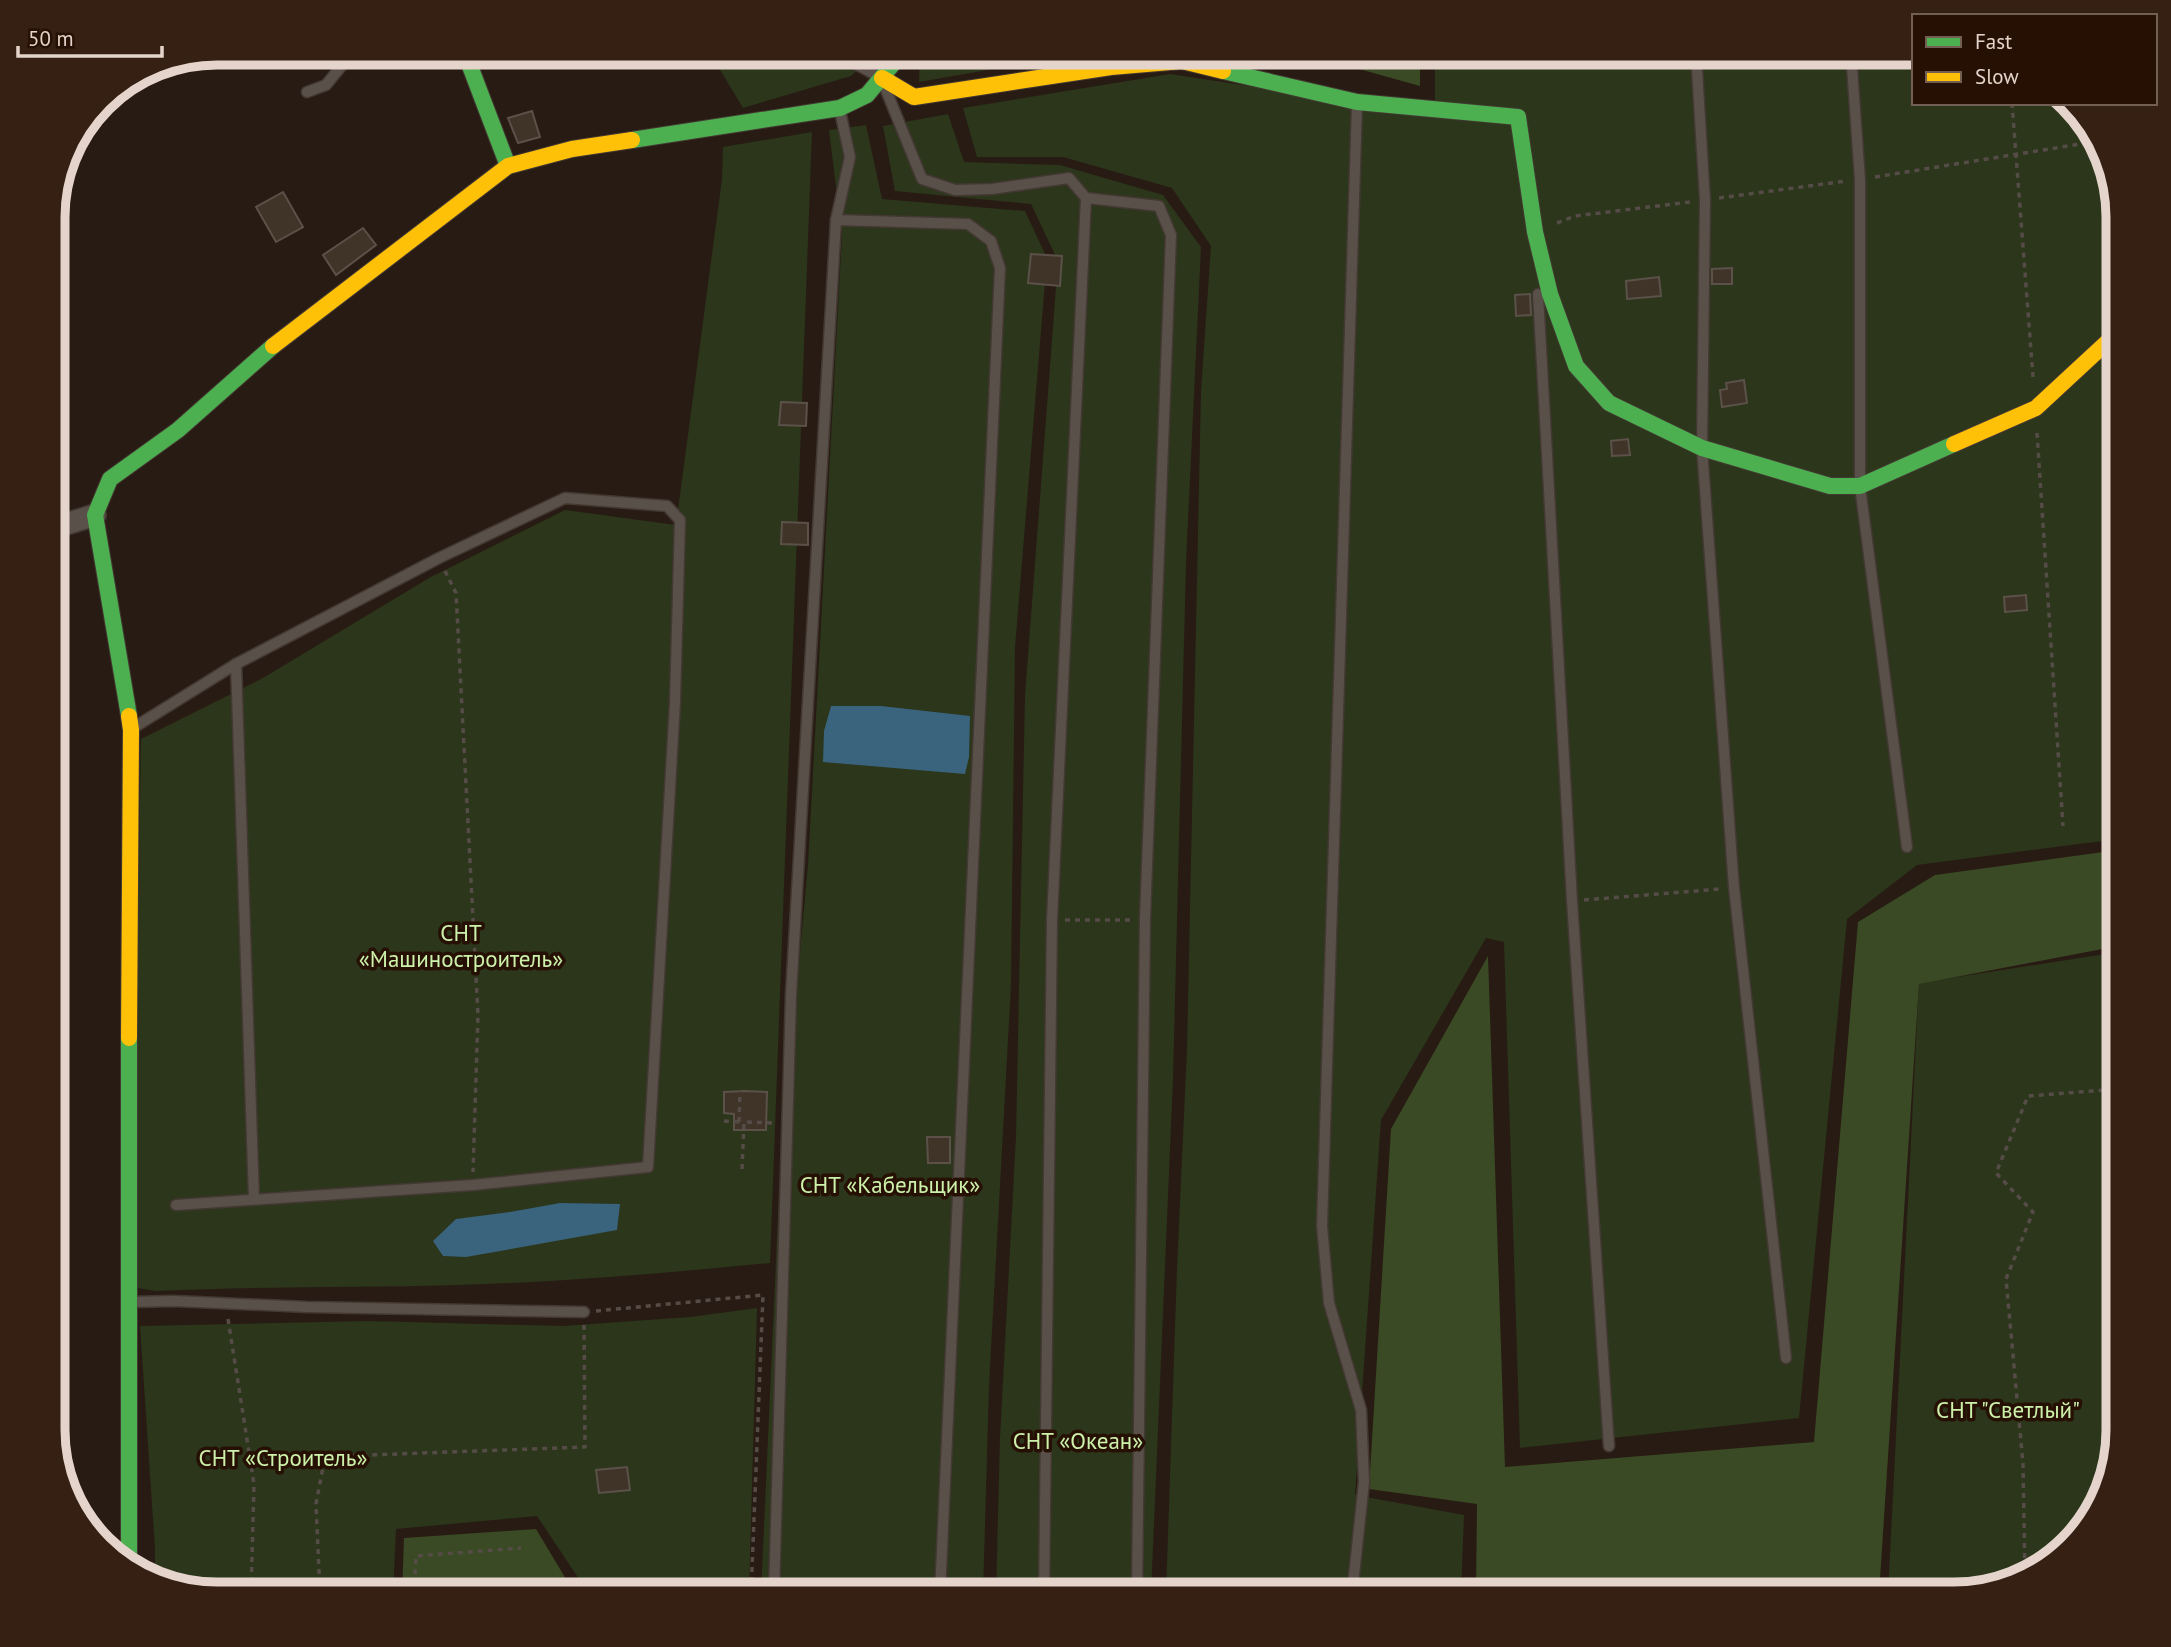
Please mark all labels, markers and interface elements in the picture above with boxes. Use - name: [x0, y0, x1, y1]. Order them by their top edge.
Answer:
- scale bar: [18, 14, 161, 58]
- legend: [1912, 14, 2157, 105]
- text: 50 m: [28, 25, 74, 52]
- text: Fast: [1975, 28, 2012, 55]
- text: Slow: [1975, 63, 2019, 90]
- park label: СНТ «Машиностроитель»: [359, 918, 563, 973]
- park label: СНТ «Кабельщик»: [800, 1170, 980, 1199]
- park label: СНТ "Светлый": [1936, 1395, 2080, 1424]
- park label: СНТ «Океан»: [1013, 1426, 1143, 1455]
- park label: СНТ «Строитель»: [199, 1443, 367, 1472]

